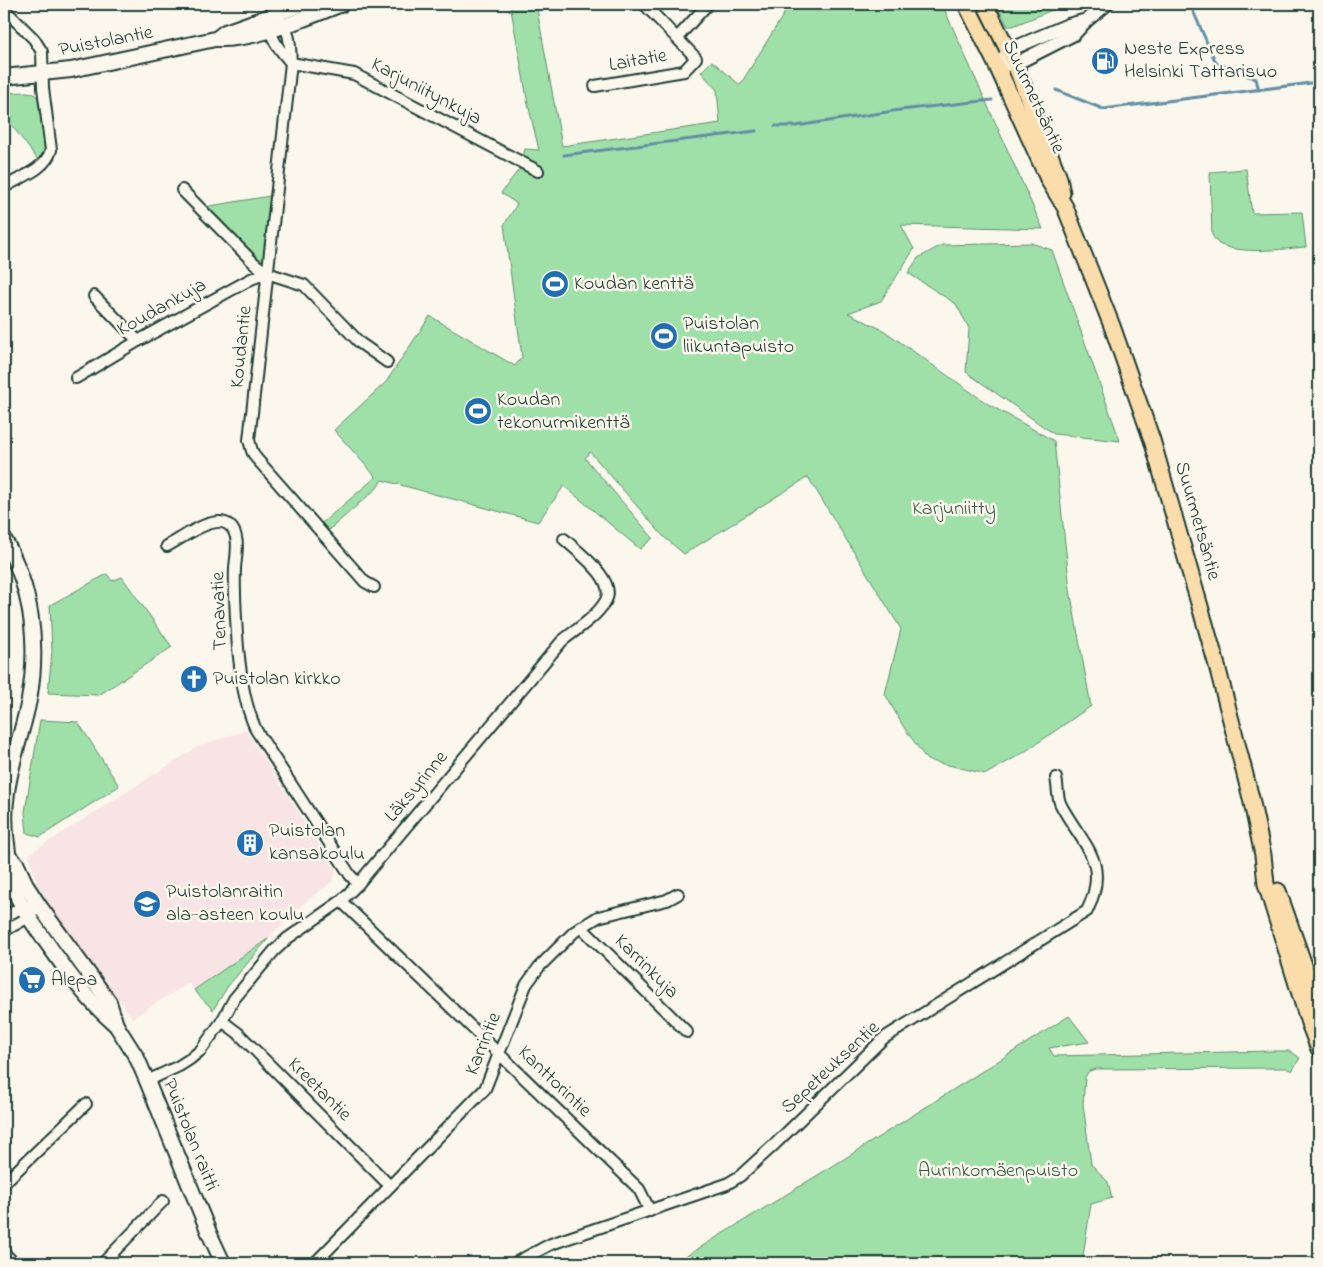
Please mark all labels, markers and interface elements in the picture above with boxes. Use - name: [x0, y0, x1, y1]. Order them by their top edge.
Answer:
- street label: Puistolantie: [56, 19, 156, 65]
- street label: Suurmetsäntie: [994, 35, 1072, 159]
- place label: Neste Express Helsinki Tattarisuo: [1124, 35, 1277, 87]
- street label: Laitatie: [607, 42, 669, 80]
- fuel station icon: Neste Express Helsinki Tattarisuo: [1090, 46, 1120, 76]
- street label: Karjuniitynkuja: [365, 51, 487, 133]
- sports icon: Koudan kenttä: [540, 269, 570, 299]
- place label: Koudan kenttä: [574, 270, 694, 299]
- street label: Koudankuja: [112, 271, 212, 345]
- street label: Koudantie: [223, 304, 261, 390]
- place label: Puistolan liikuntapuisto: [683, 310, 794, 362]
- sports icon: Puistolan liikuntapuisto: [649, 321, 679, 351]
- place label: Koudan tekonurmikenttä: [497, 386, 630, 438]
- sports icon: Koudan tekonurmikenttä: [463, 396, 493, 426]
- street label: Suurmetsäntie: [1166, 458, 1228, 584]
- park label: Karjuniitty: [912, 495, 996, 524]
- street label: Tenavatie: [204, 571, 236, 651]
- church icon: Puistolan kirkko: [179, 664, 209, 694]
- place label: Puistolan kirkko: [213, 665, 341, 694]
- street label: Läksyrinne: [378, 745, 456, 829]
- place label: Puistolan kansakoulu: [269, 817, 365, 869]
- building icon: Puistolan kansakoulu: [235, 828, 265, 858]
- place label: Puistolanraitin ala-asteen koulu: [166, 878, 304, 930]
- school or university icon: Puistolanraitin ala-asteen koulu: [132, 889, 162, 919]
- street label: Karrinkuja: [607, 928, 685, 1006]
- supermarket icon: Alepa: [17, 965, 47, 995]
- place label: Alepa: [51, 966, 97, 995]
- street label: Karrintie: [458, 1008, 510, 1080]
- street label: Sepeteuksentie: [775, 1014, 887, 1121]
- street label: Kanttorintie: [510, 1039, 598, 1125]
- street label: Kreetantie: [280, 1051, 358, 1129]
- street label: Puistolan raitti: [154, 1075, 226, 1195]
- park label: Aurinkomäenpuisto: [918, 1157, 1078, 1186]

